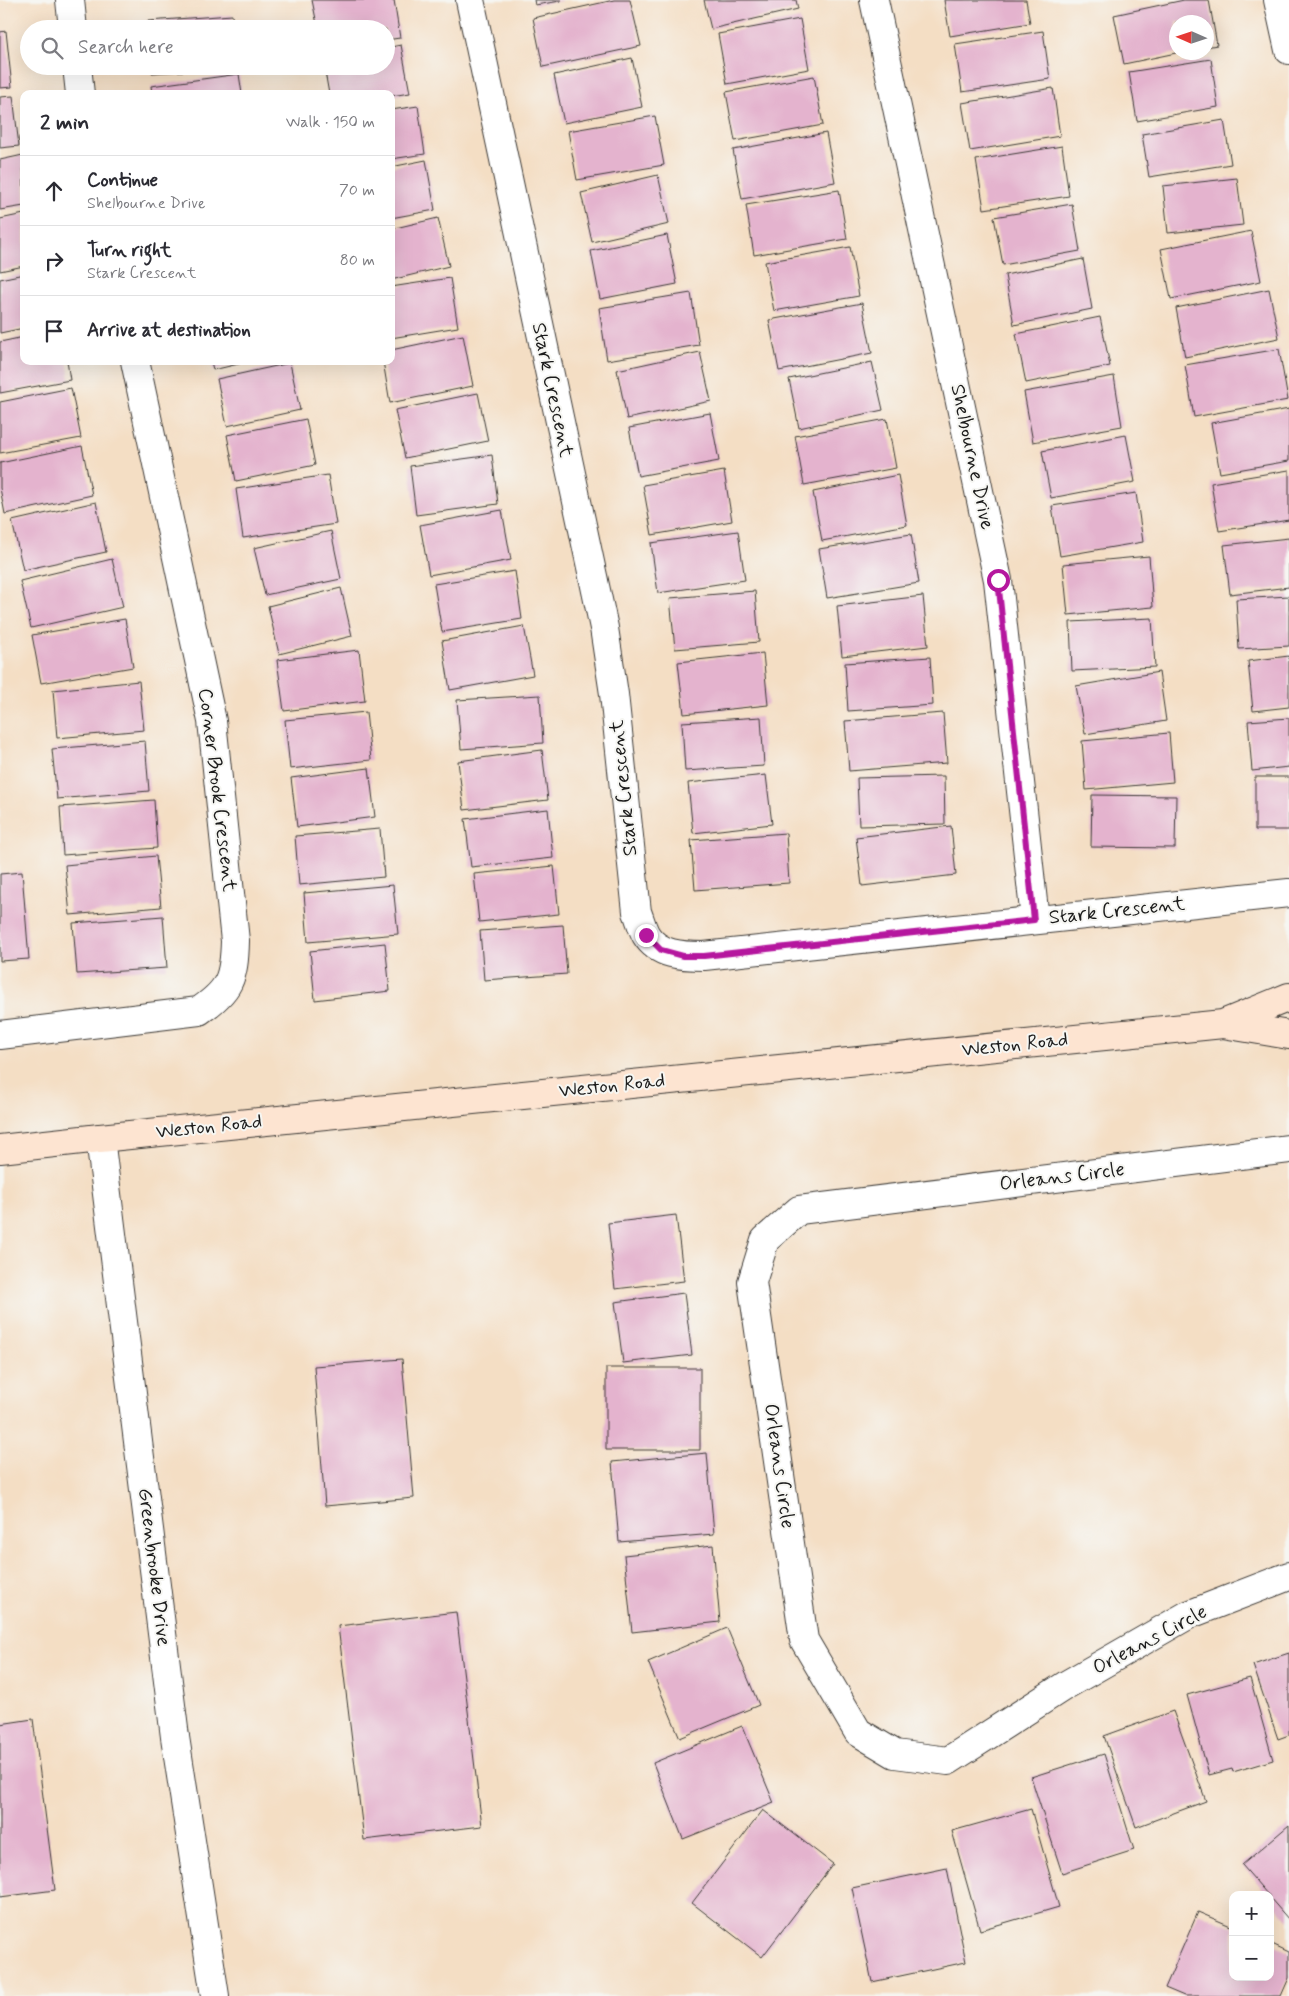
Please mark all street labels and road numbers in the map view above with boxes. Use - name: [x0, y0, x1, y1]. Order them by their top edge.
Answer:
- street label: Stark Crescent: [525, 320, 579, 460]
- street label: Shelbourne Drive: [943, 382, 1001, 532]
- street label: Corner Brook Crescent: [191, 687, 243, 893]
- street label: Stark Crescent: [603, 718, 645, 857]
- street label: Stark Crescent: [1048, 890, 1187, 932]
- street label: Weston Road: [961, 1026, 1069, 1064]
- street label: Weston Road: [558, 1067, 666, 1105]
- street label: Weston Road: [155, 1108, 263, 1146]
- street label: Orleans Circle: [998, 1156, 1126, 1198]
- street label: Orleans Circle: [757, 1402, 801, 1530]
- street label: Greenbrooke Drive: [131, 1486, 177, 1648]
- street label: Orleans Circle: [1088, 1599, 1212, 1681]

